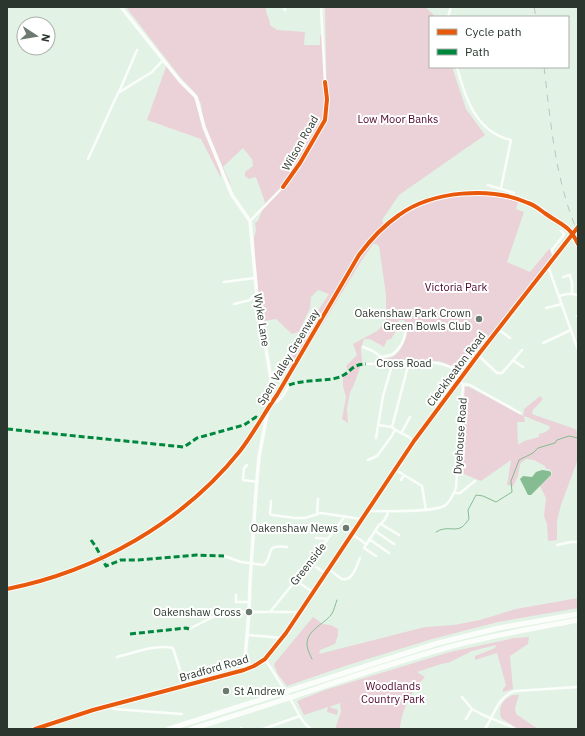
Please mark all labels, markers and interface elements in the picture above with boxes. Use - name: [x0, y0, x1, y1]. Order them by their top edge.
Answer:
- north arrow: [16, 16, 56, 56]
- legend: [429, 16, 569, 68]
- text: Cycle path: [465, 24, 522, 39]
- text: N: [38, 33, 53, 43]
- text: Path: [465, 44, 490, 59]
- park label: Low Moor Banks: [358, 112, 438, 126]
- street label: Wilson Road: [279, 113, 321, 173]
- park label: Victoria Park: [425, 280, 487, 294]
- street label: Wyke Lane: [251, 293, 273, 347]
- street label: Spen Valley Greenway: [254, 306, 322, 408]
- place label: Oakenshaw Park Crown Green Bowls Club: [354, 306, 471, 333]
- marker: Oakenshaw Park Crown Green Bowls Club: [474, 314, 484, 324]
- street label: Cleckheaton Road: [423, 329, 489, 409]
- street label: Cross Road: [376, 356, 432, 370]
- street label: Dyehouse Road: [450, 397, 470, 475]
- place label: Oakenshaw News: [250, 521, 338, 535]
- marker: Oakenshaw News: [341, 523, 351, 533]
- street label: Greenside: [287, 540, 329, 588]
- place label: Oakenshaw Cross: [153, 605, 241, 619]
- marker: Oakenshaw Cross: [244, 607, 254, 617]
- street label: Bradford Road: [178, 651, 250, 685]
- park label: Woodlands Country Park: [361, 679, 425, 706]
- place label: St Andrew: [234, 684, 285, 698]
- marker: St Andrew: [221, 686, 231, 696]

